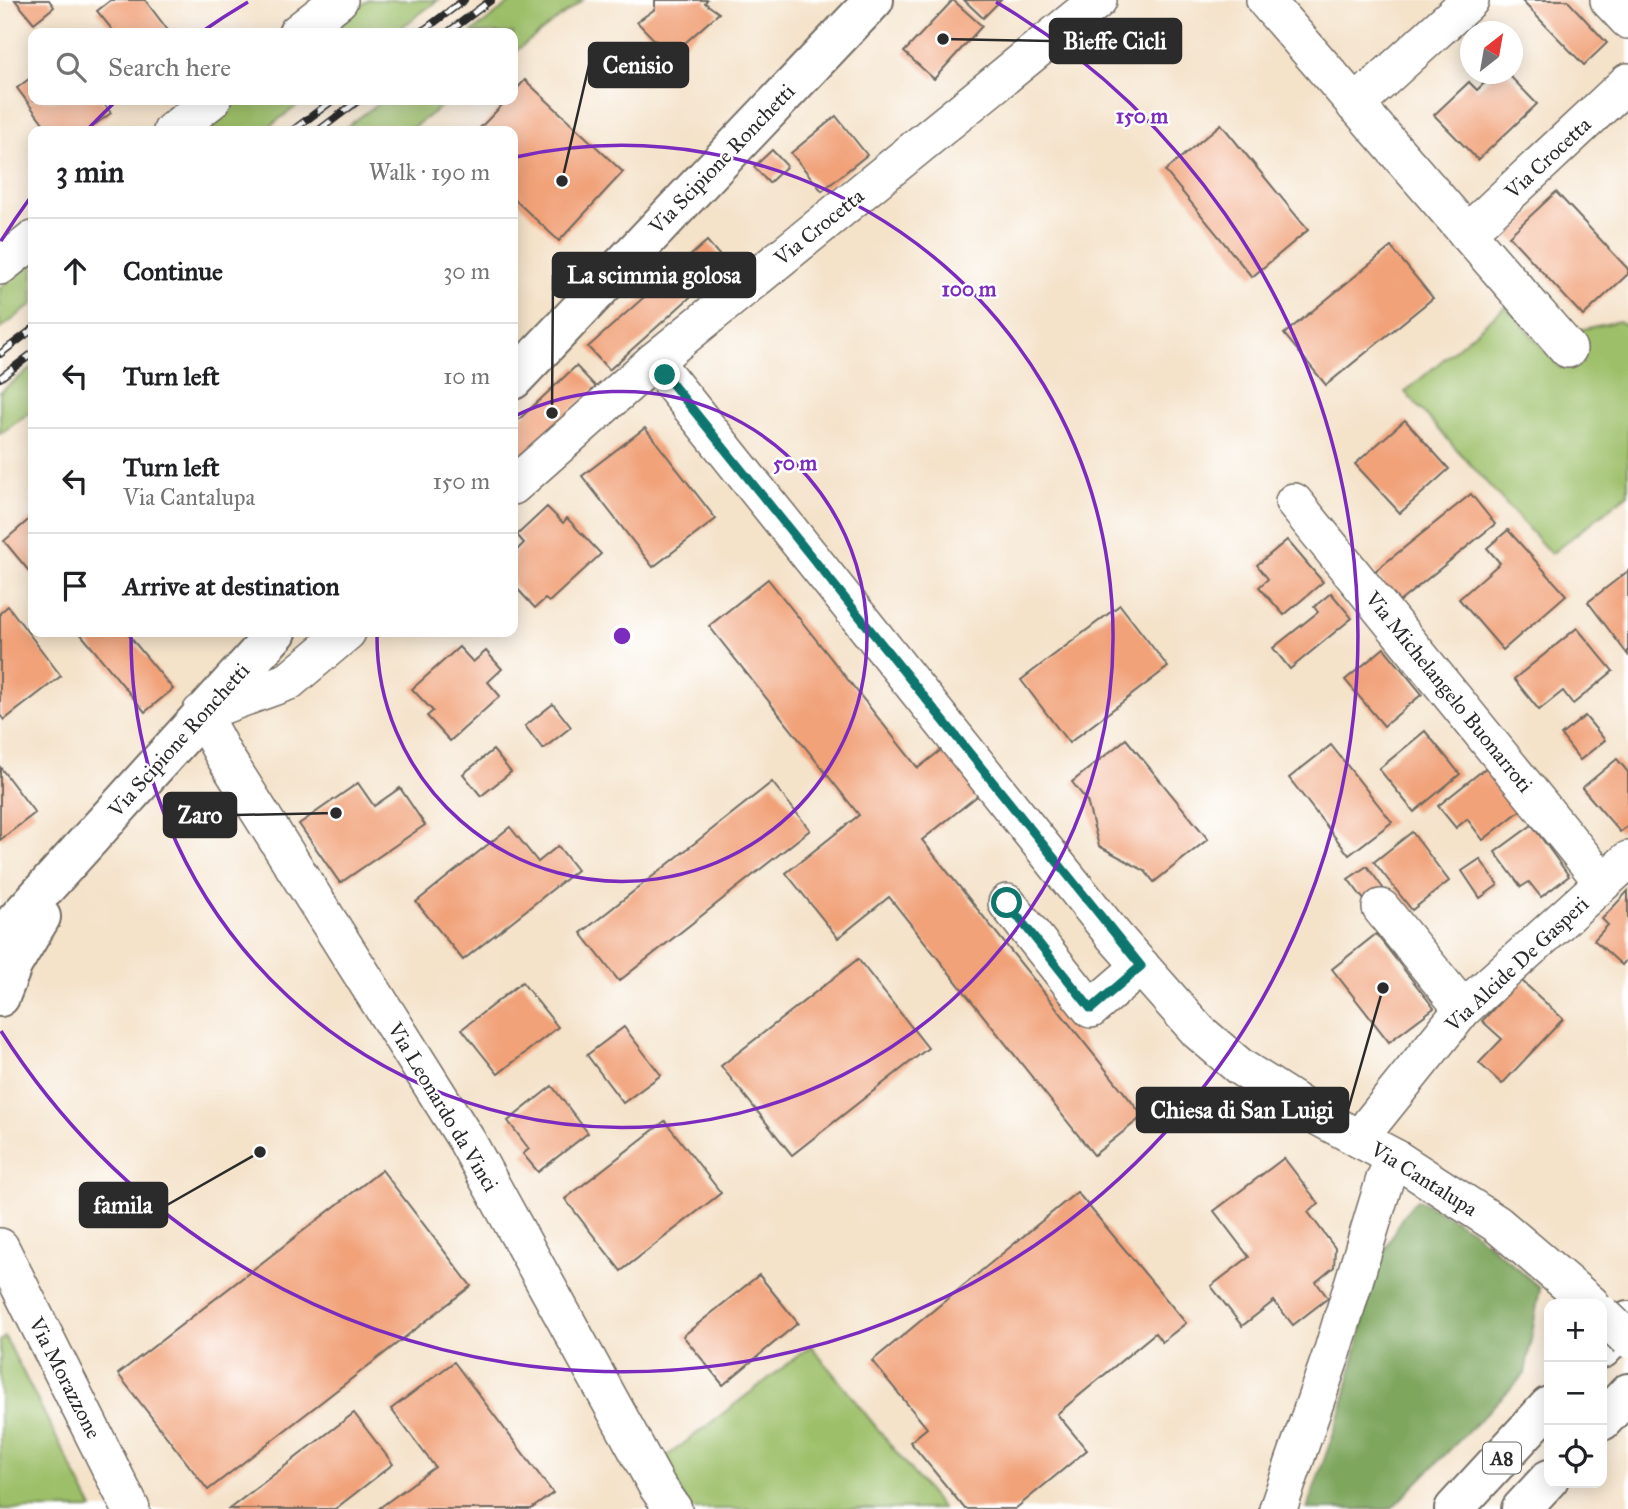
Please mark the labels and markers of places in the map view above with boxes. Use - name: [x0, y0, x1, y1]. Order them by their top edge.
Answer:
- callout: Bieffe Cicli: [1050, 19, 1181, 63]
- callout: Cenisio: [589, 43, 688, 87]
- callout: La scimmia golosa: [553, 253, 755, 297]
- centre of rings: [610, 624, 634, 648]
- callout: Zaro: [164, 793, 236, 837]
- callout: Chiesa di San Luigi: [1137, 1088, 1348, 1132]
- callout: famila: [80, 1183, 167, 1227]

